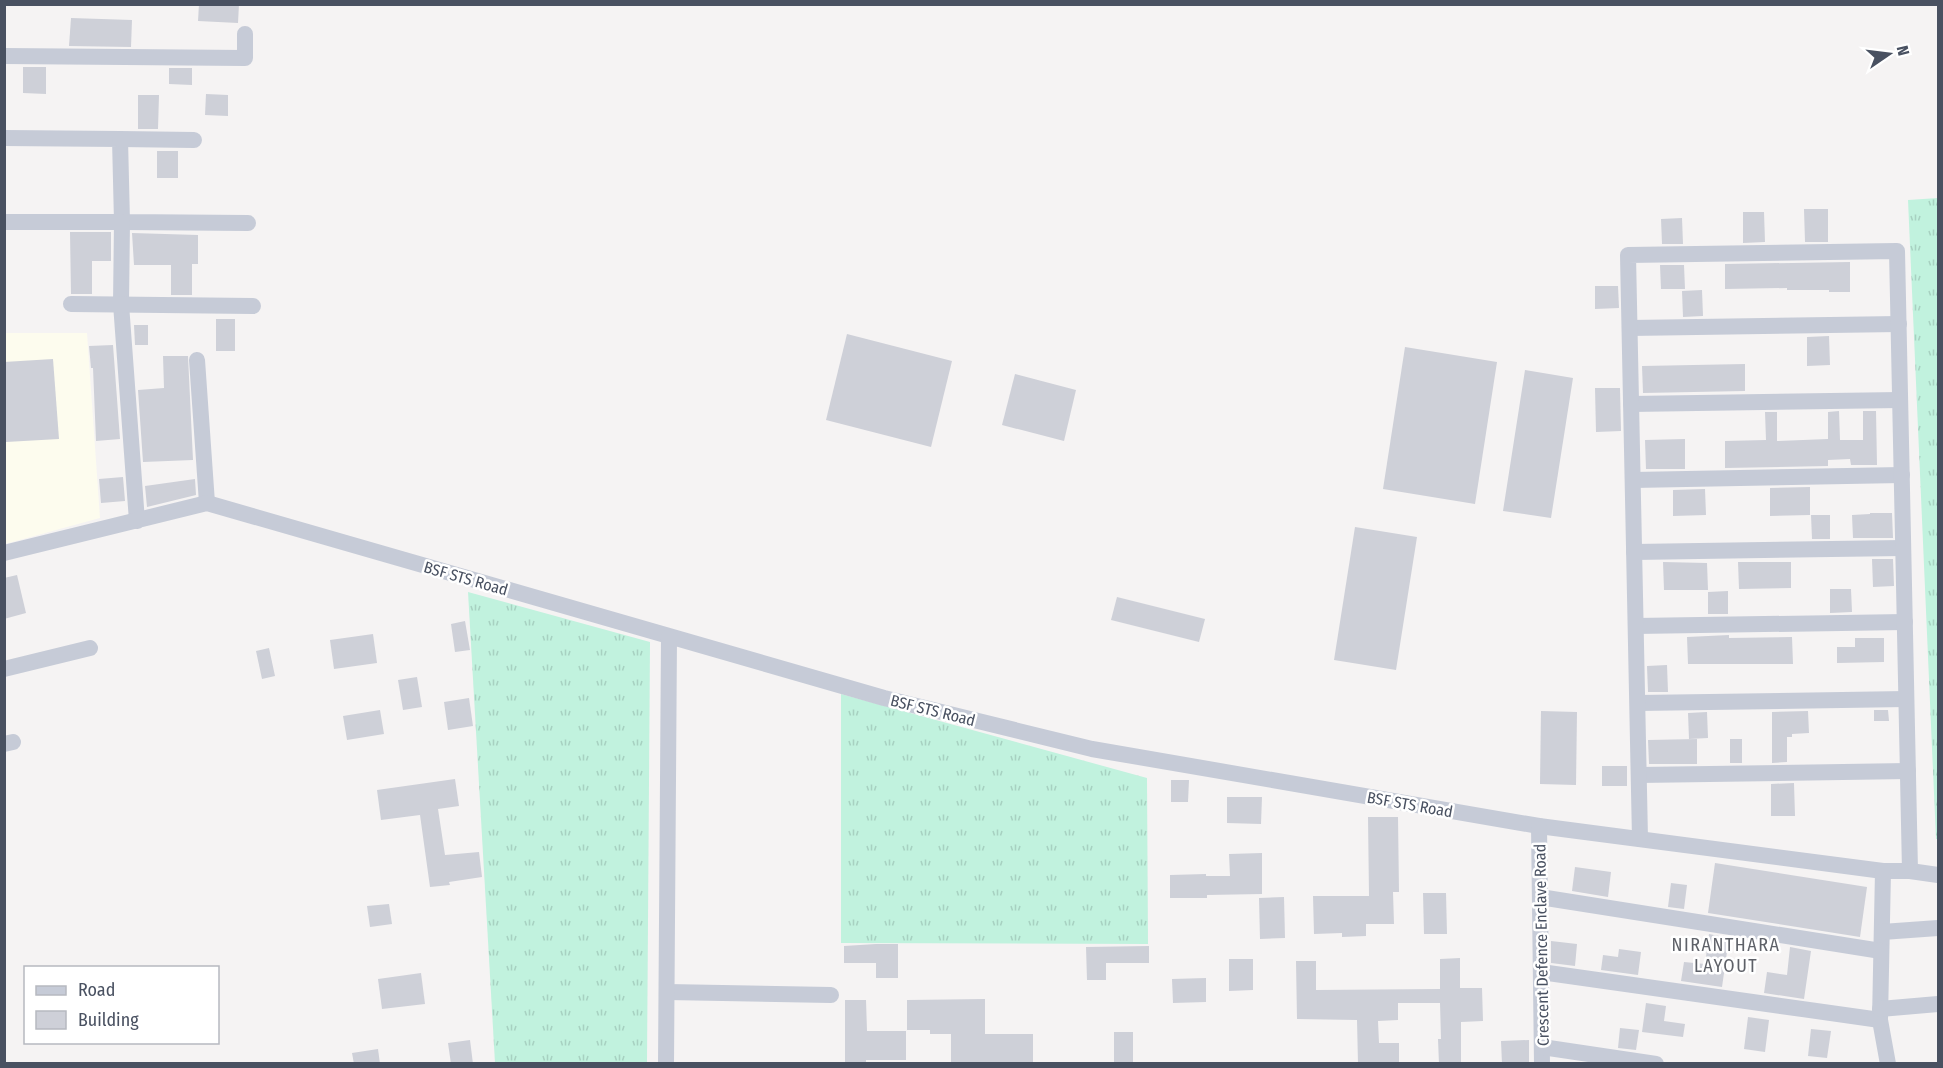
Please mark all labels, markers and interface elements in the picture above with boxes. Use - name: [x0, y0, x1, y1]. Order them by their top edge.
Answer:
- north arrow: [1859, 24, 1919, 84]
- text: N: [1893, 44, 1913, 57]
- street label: BSF STS Road: [422, 557, 510, 600]
- street label: BSF STS Road: [889, 691, 977, 730]
- street label: BSF STS Road: [1366, 788, 1454, 821]
- street label: Crescent Defence Enclave Road: [1530, 844, 1553, 1046]
- district label: NIRANTHARA LAYOUT: [1672, 934, 1780, 977]
- legend: [24, 966, 219, 1044]
- text: Road: [78, 979, 115, 1001]
- text: Building: [78, 1009, 139, 1031]

